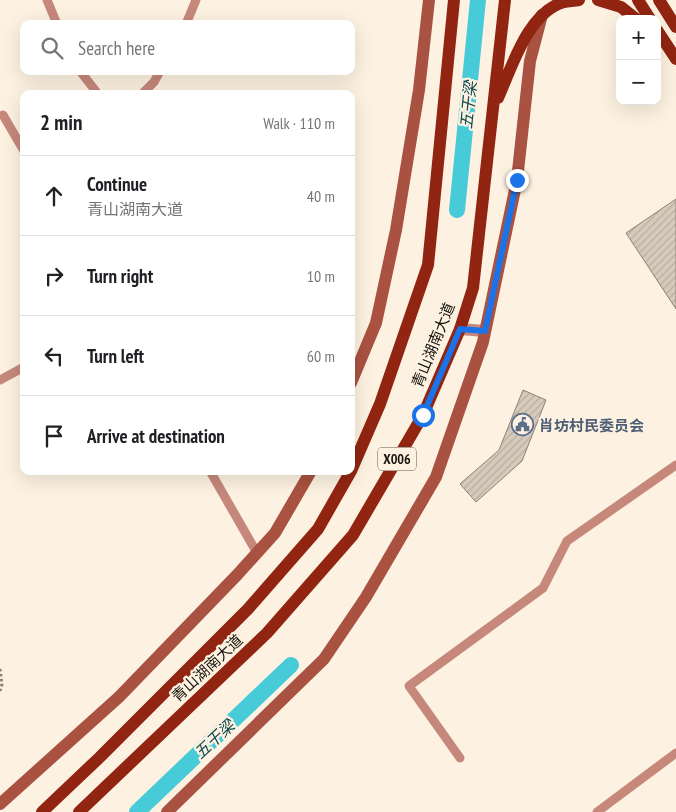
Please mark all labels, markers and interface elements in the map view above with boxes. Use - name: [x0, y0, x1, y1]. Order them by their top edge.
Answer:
- map controls: [616, 15, 661, 105]
- button: +: [616, 15, 661, 60]
- search box: [20, 20, 355, 75]
- icon: search: [38, 34, 66, 62]
- text: Search here: [78, 36, 155, 60]
- button: −: [616, 60, 661, 105]
- water label: 五干梁: [456, 78, 481, 130]
- text: 2 min: [40, 109, 82, 136]
- text: Walk · 110 m: [263, 113, 335, 133]
- route end: [506, 169, 529, 192]
- text: Continue: [87, 172, 147, 196]
- icon: ahead: [40, 182, 68, 210]
- text: 40 m: [307, 186, 335, 206]
- text: 青山湖南大道: [87, 199, 183, 219]
- icon: right: [40, 262, 68, 290]
- text: Turn right: [87, 264, 153, 288]
- text: 10 m: [307, 266, 335, 286]
- street label: 青山湖南大道: [407, 300, 459, 390]
- icon: left: [40, 342, 68, 370]
- text: Turn left: [87, 344, 144, 368]
- text: 60 m: [307, 346, 335, 366]
- route start: [412, 404, 435, 427]
- public building icon: 肖坊村民委员会: [511, 413, 535, 437]
- place label: 肖坊村民委员会: [539, 416, 644, 435]
- icon: arrive: [40, 422, 68, 450]
- text: Arrive at destination: [87, 424, 225, 448]
- road number: X006: [378, 448, 416, 470]
- street label: 青山湖南大道: [168, 630, 246, 706]
- water label: 五干梁: [190, 714, 240, 763]

